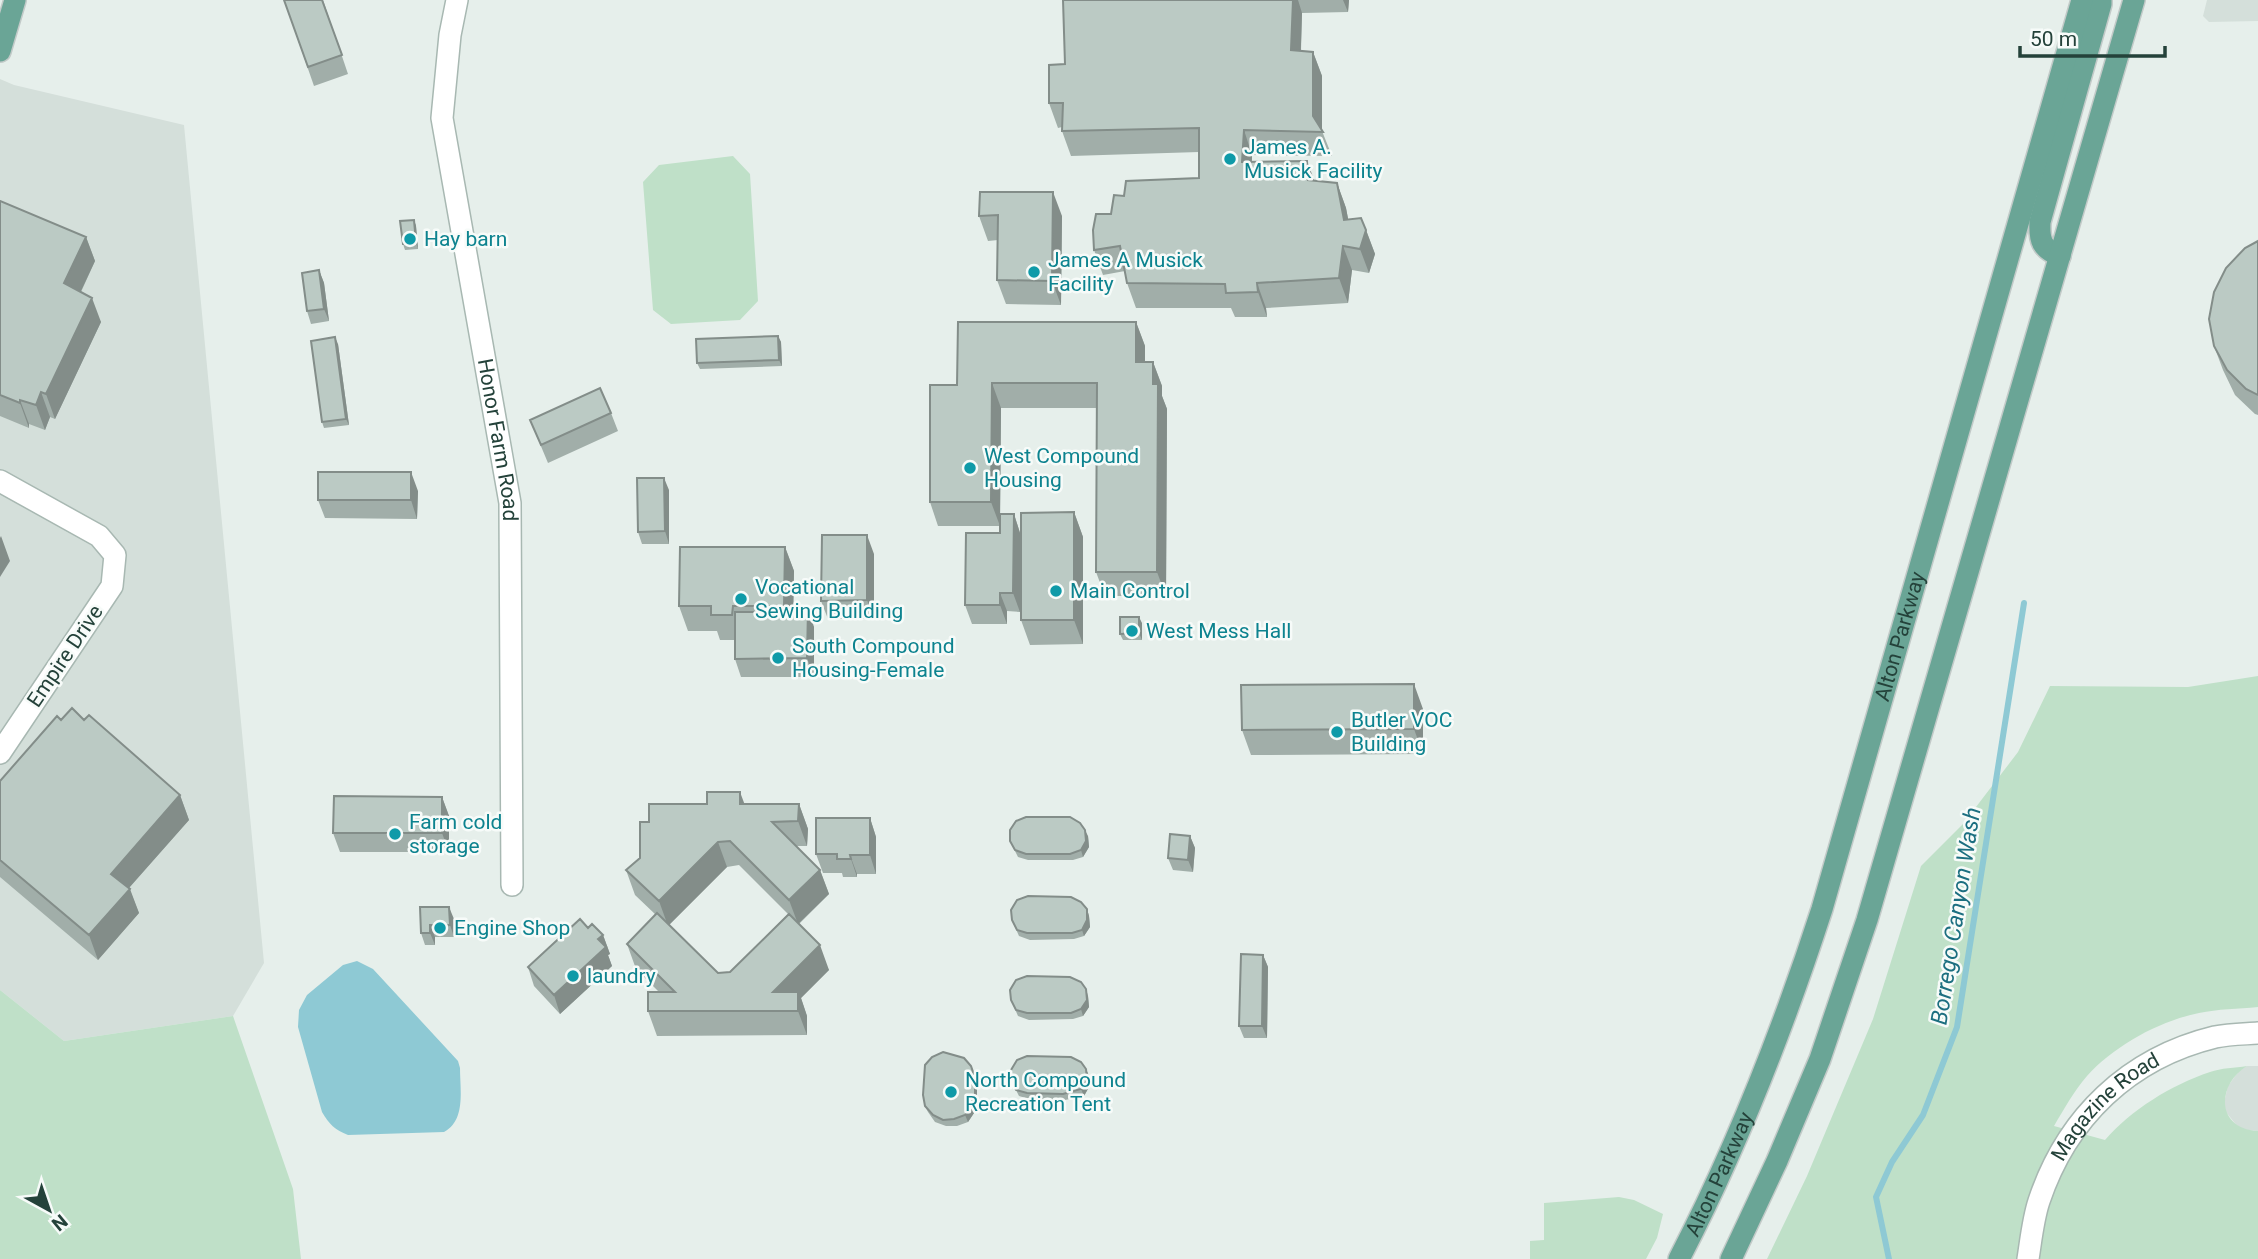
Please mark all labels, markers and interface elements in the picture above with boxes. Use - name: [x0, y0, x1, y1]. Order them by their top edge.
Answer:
- scale bar: [2020, 14, 2165, 58]
- text: 50 m: [2030, 27, 2077, 51]
- place label: James A. Musick Facility: [1244, 135, 1383, 183]
- marker: James A. Musick Facility: [1222, 151, 1238, 167]
- place label: Hay barn: [424, 227, 507, 251]
- marker: Hay barn: [402, 231, 418, 247]
- place label: James A Musick Facility: [1048, 248, 1203, 296]
- marker: James A Musick Facility: [1026, 264, 1042, 280]
- street label: Honor Farm Road: [473, 357, 522, 521]
- place label: West Compound Housing: [984, 444, 1139, 492]
- marker: West Compound Housing: [962, 460, 978, 476]
- street label: Alton Parkway: [1870, 569, 1930, 704]
- place label: Vocational Sewing Building: [755, 575, 903, 623]
- place label: Main Control: [1070, 579, 1190, 603]
- marker: Main Control: [1048, 583, 1064, 599]
- marker: Vocational Sewing Building: [733, 591, 749, 607]
- street label: Empire Drive: [22, 600, 108, 712]
- place label: West Mess Hall: [1146, 619, 1291, 643]
- marker: West Mess Hall: [1124, 623, 1140, 639]
- place label: South Compound Housing-Female: [792, 634, 955, 682]
- marker: South Compound Housing-Female: [770, 650, 786, 666]
- place label: Butler VOC Building: [1351, 708, 1452, 756]
- marker: Butler VOC Building: [1329, 724, 1345, 740]
- water label: Borrego Canyon Wash: [1925, 805, 1987, 1027]
- place label: Farm cold storage: [409, 810, 502, 858]
- marker: Farm cold storage: [387, 826, 403, 842]
- place label: Engine Shop: [454, 916, 570, 940]
- marker: Engine Shop: [432, 920, 448, 936]
- place label: laundry: [587, 964, 656, 988]
- marker: laundry: [565, 968, 581, 984]
- street label: Magazine Road: [2046, 1048, 2163, 1165]
- place label: North Compound Recreation Tent: [965, 1068, 1126, 1116]
- marker: North Compound Recreation Tent: [943, 1084, 959, 1100]
- street label: Alton Parkway: [1681, 1109, 1758, 1240]
- north arrow: [14, 1175, 84, 1245]
- text: N: [47, 1210, 72, 1236]

